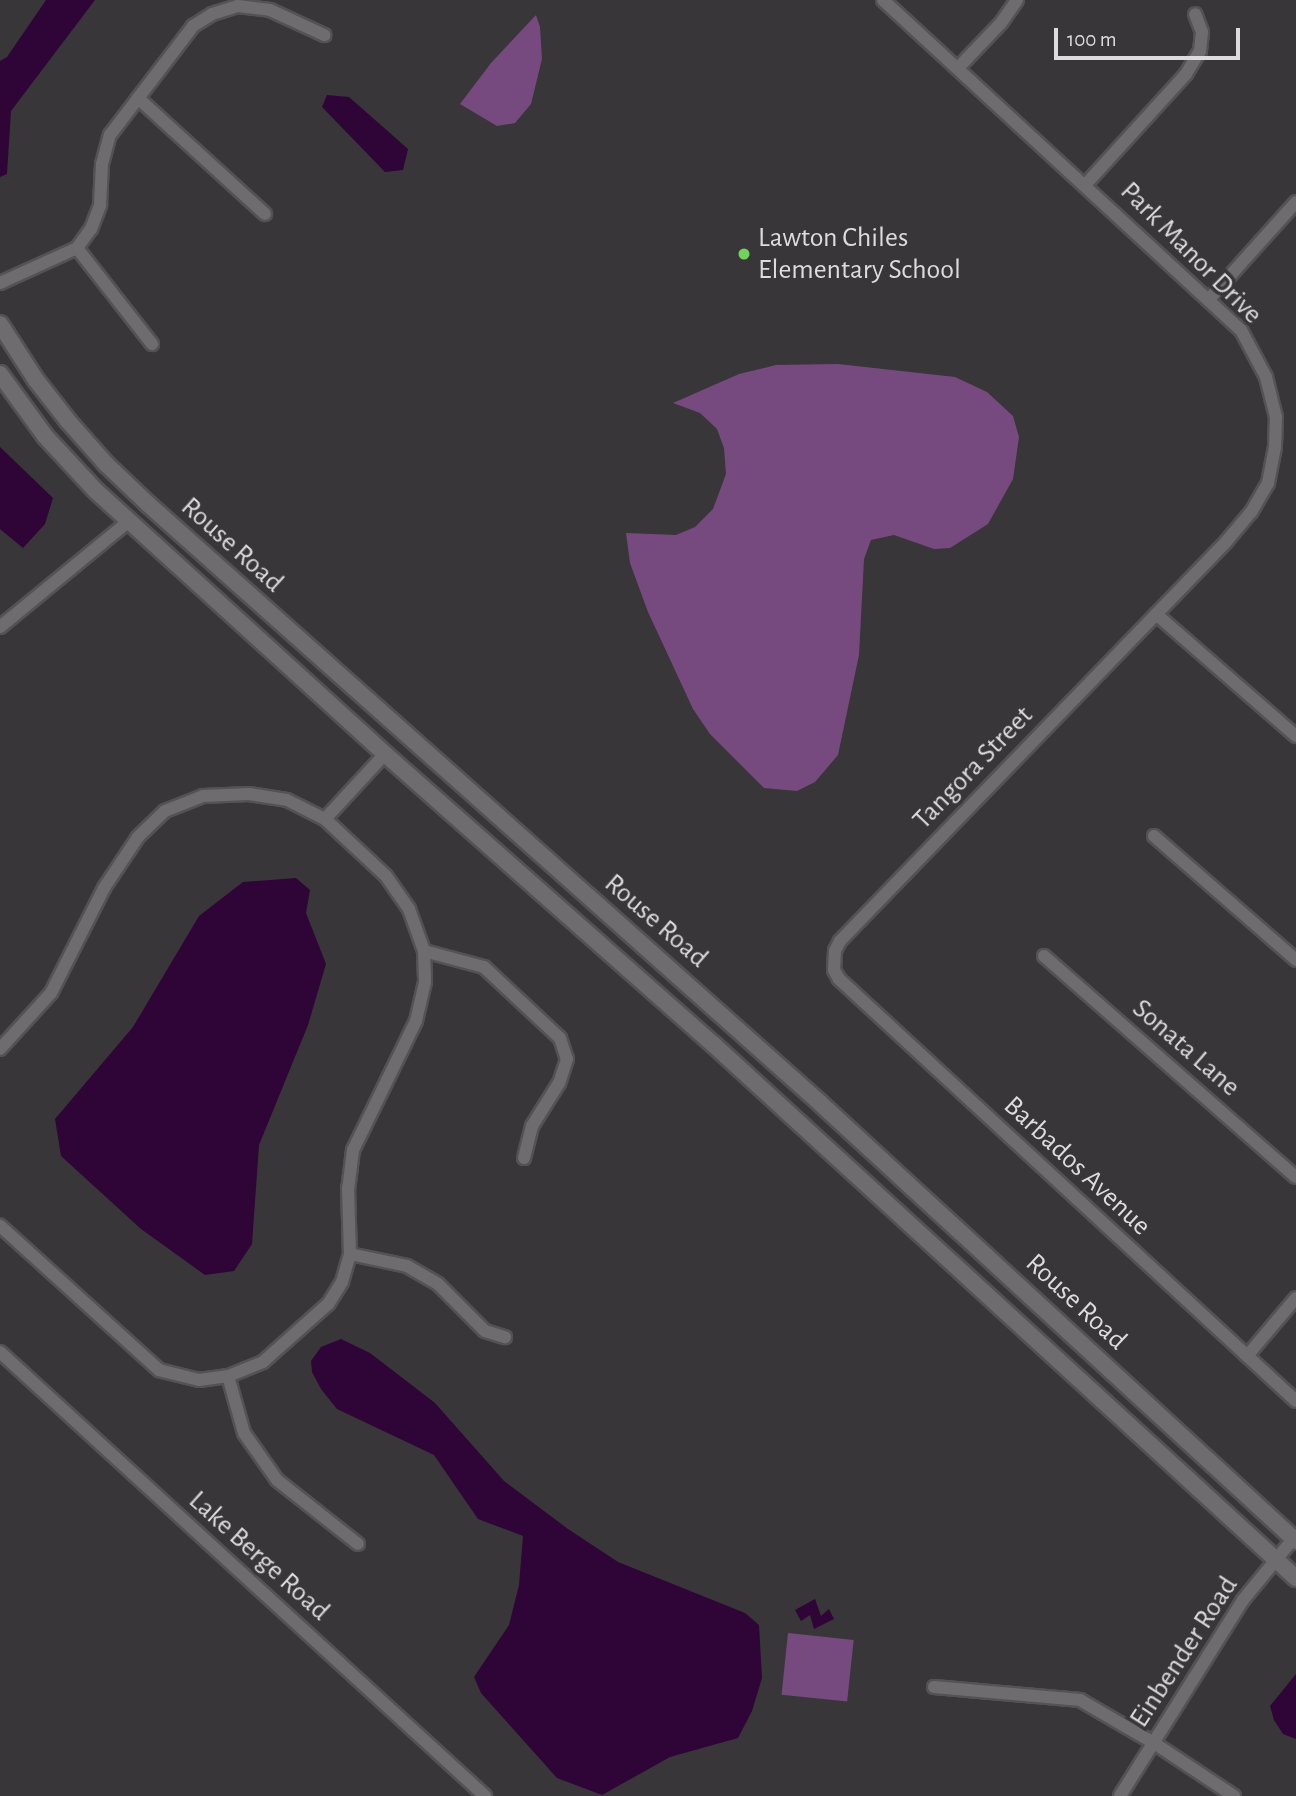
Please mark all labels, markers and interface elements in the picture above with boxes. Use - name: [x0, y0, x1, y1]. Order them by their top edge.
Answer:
- scale bar: [1058, 14, 1244, 58]
- text: 100 m: [1067, 29, 1117, 50]
- street label: Park Manor Drive: [1113, 175, 1269, 331]
- place label: Lawton Chiles Elementary School: [758, 221, 961, 287]
- marker: Lawton Chiles Elementary School: [736, 246, 752, 262]
- street label: Rouse Road: [174, 490, 290, 600]
- street label: Tangora Street: [906, 699, 1040, 837]
- street label: Rouse Road: [597, 867, 715, 975]
- street label: Sonata Lane: [1125, 992, 1247, 1104]
- street label: Barbados Avenue: [996, 1089, 1158, 1243]
- street label: Rouse Road: [1018, 1247, 1134, 1357]
- street label: Lake Berge Road: [182, 1484, 336, 1628]
- street label: Einbender Road: [1123, 1570, 1245, 1734]

